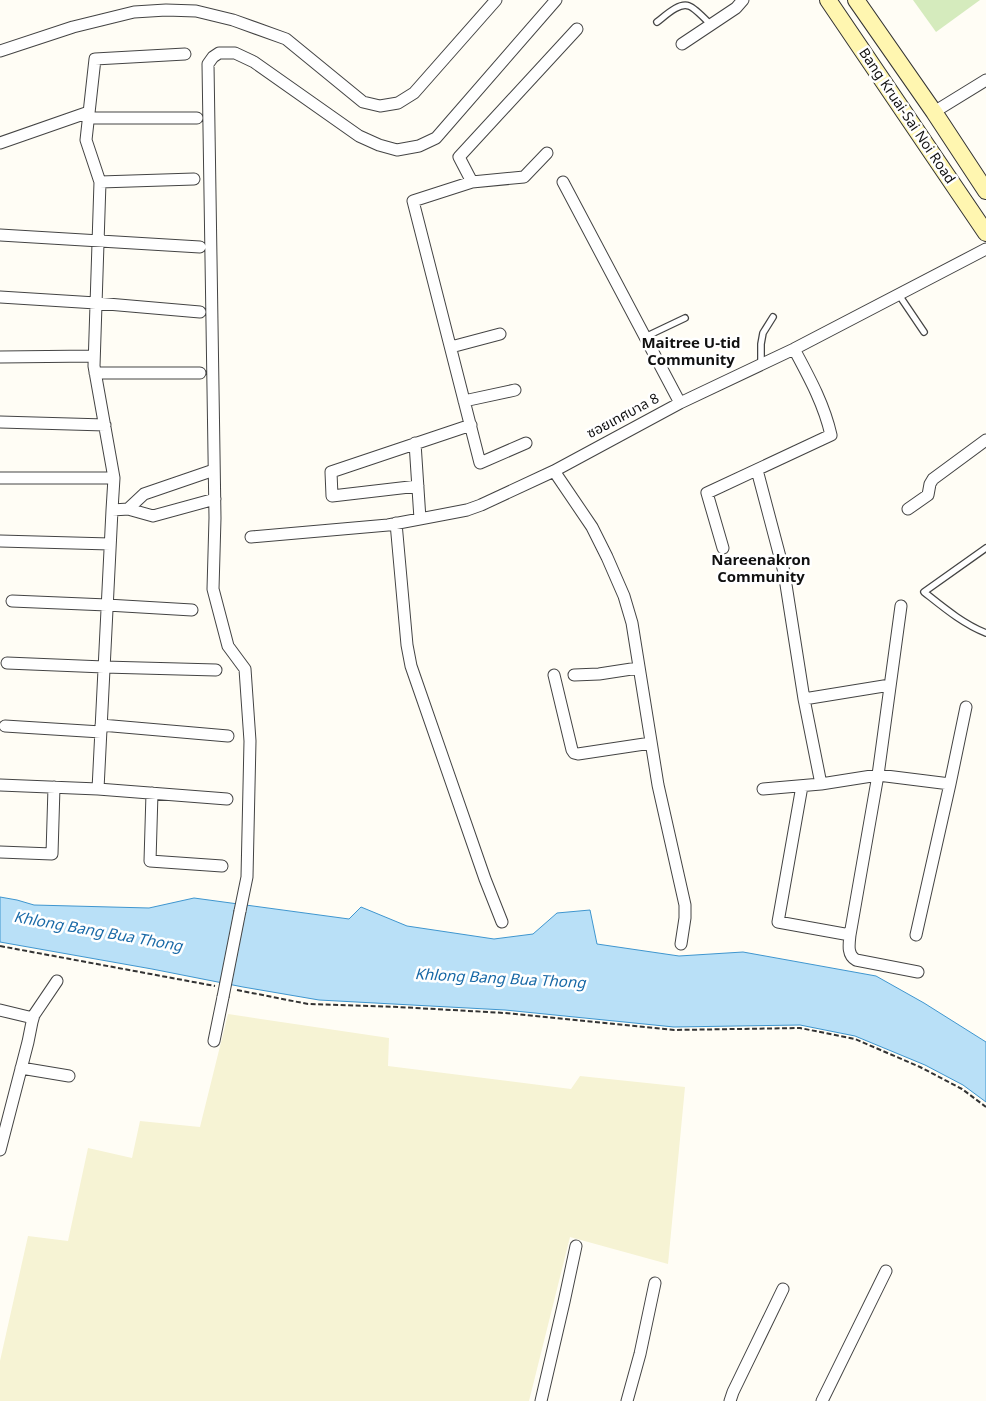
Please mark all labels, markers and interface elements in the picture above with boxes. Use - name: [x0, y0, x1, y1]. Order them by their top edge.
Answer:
- street label: Bang Kruai-Sai Noi Road: [854, 44, 960, 188]
- district label: Maitree U-tid Community: [641, 332, 741, 372]
- street label: ซอยเทศบาล 8: [583, 388, 663, 444]
- district label: Nareenakron Community: [711, 549, 811, 589]
- water label: Khlong Bang Bua Thong: [12, 906, 185, 958]
- water label: Khlong Bang Bua Thong: [414, 963, 587, 995]

